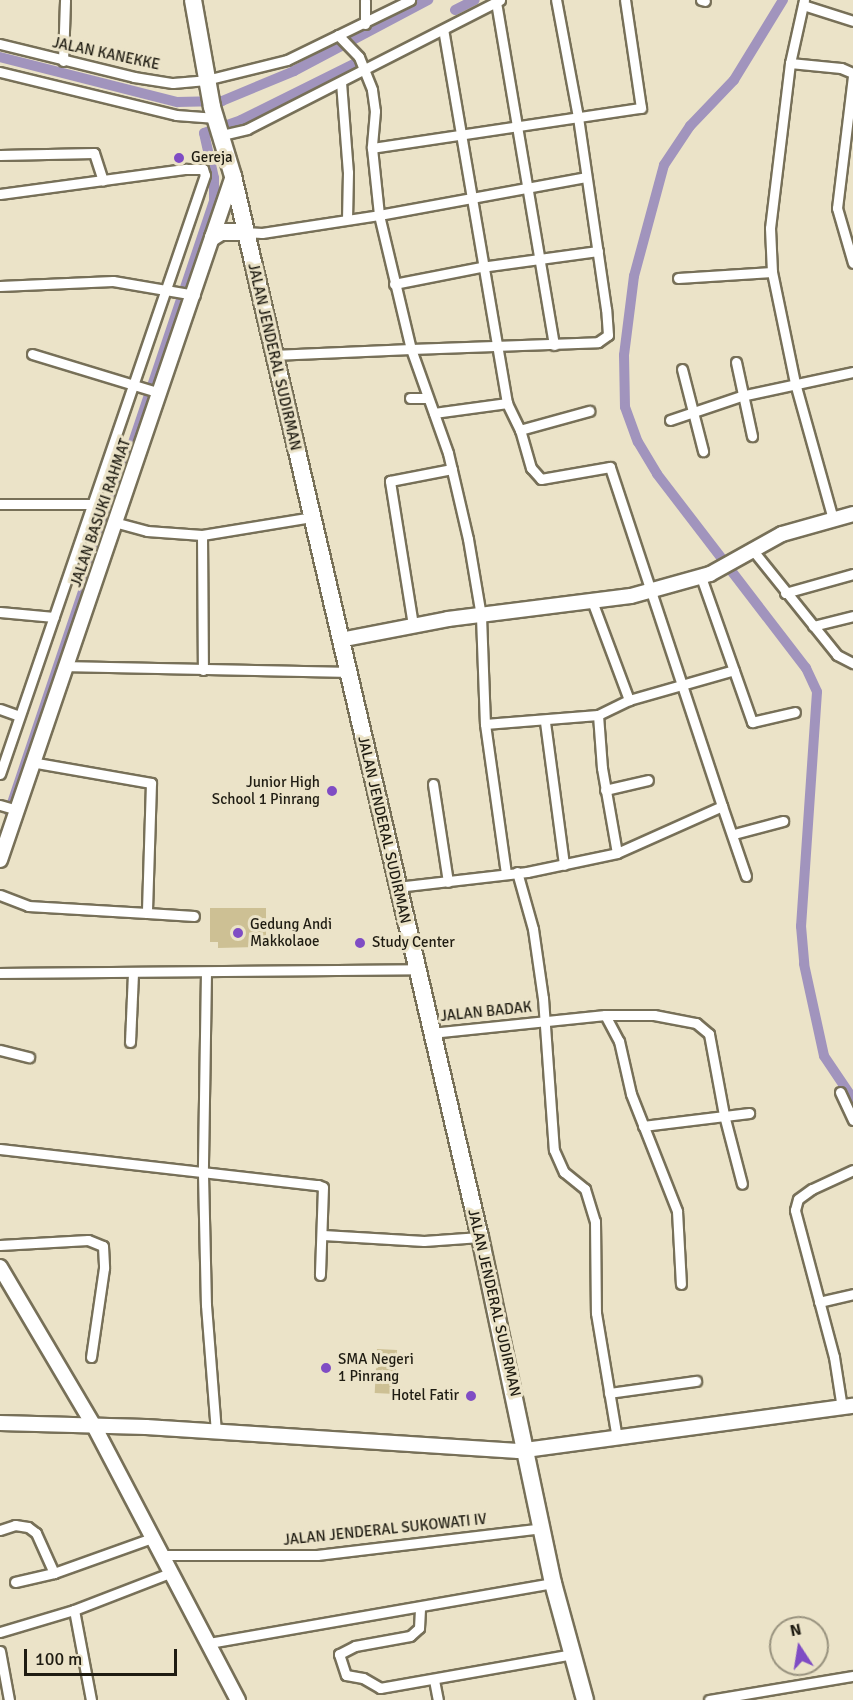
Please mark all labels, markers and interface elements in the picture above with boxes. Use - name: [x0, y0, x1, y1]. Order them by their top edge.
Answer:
- street label: JALAN KANEKKE: [51, 34, 161, 74]
- place label: Gereja: [191, 149, 233, 167]
- marker: Gereja: [172, 151, 186, 165]
- street label: JALAN JENDERAL SUDIRMAN: [244, 262, 304, 452]
- street label: JALAN BASUKI RAHMAT: [67, 437, 135, 589]
- street label: JALAN JENDERAL SUDIRMAN: [354, 735, 414, 925]
- place label: Junior High School 1 Pinrang: [212, 773, 320, 808]
- marker: Junior High School 1 Pinrang: [325, 784, 339, 798]
- place label: Gedung Andi Makkolaoe: [250, 915, 332, 950]
- marker: Gedung Andi Makkolaoe: [231, 926, 245, 940]
- place label: Study Center: [372, 934, 455, 952]
- marker: Study Center: [353, 936, 367, 950]
- street label: JALAN BADAK: [439, 998, 533, 1026]
- street label: JALAN JENDERAL SUDIRMAN: [464, 1208, 524, 1398]
- place label: SMA Negeri 1 Pinrang: [338, 1350, 414, 1385]
- marker: SMA Negeri 1 Pinrang: [319, 1361, 333, 1375]
- place label: Hotel Fatir: [391, 1387, 459, 1405]
- marker: Hotel Fatir: [464, 1389, 478, 1403]
- street label: JALAN JENDERAL SUKOWATI IV: [282, 1510, 488, 1550]
- north arrow: [769, 1616, 829, 1676]
- text: N: [788, 1619, 803, 1641]
- scale bar: [27, 1637, 180, 1675]
- text: 100 m: [35, 1648, 82, 1670]

